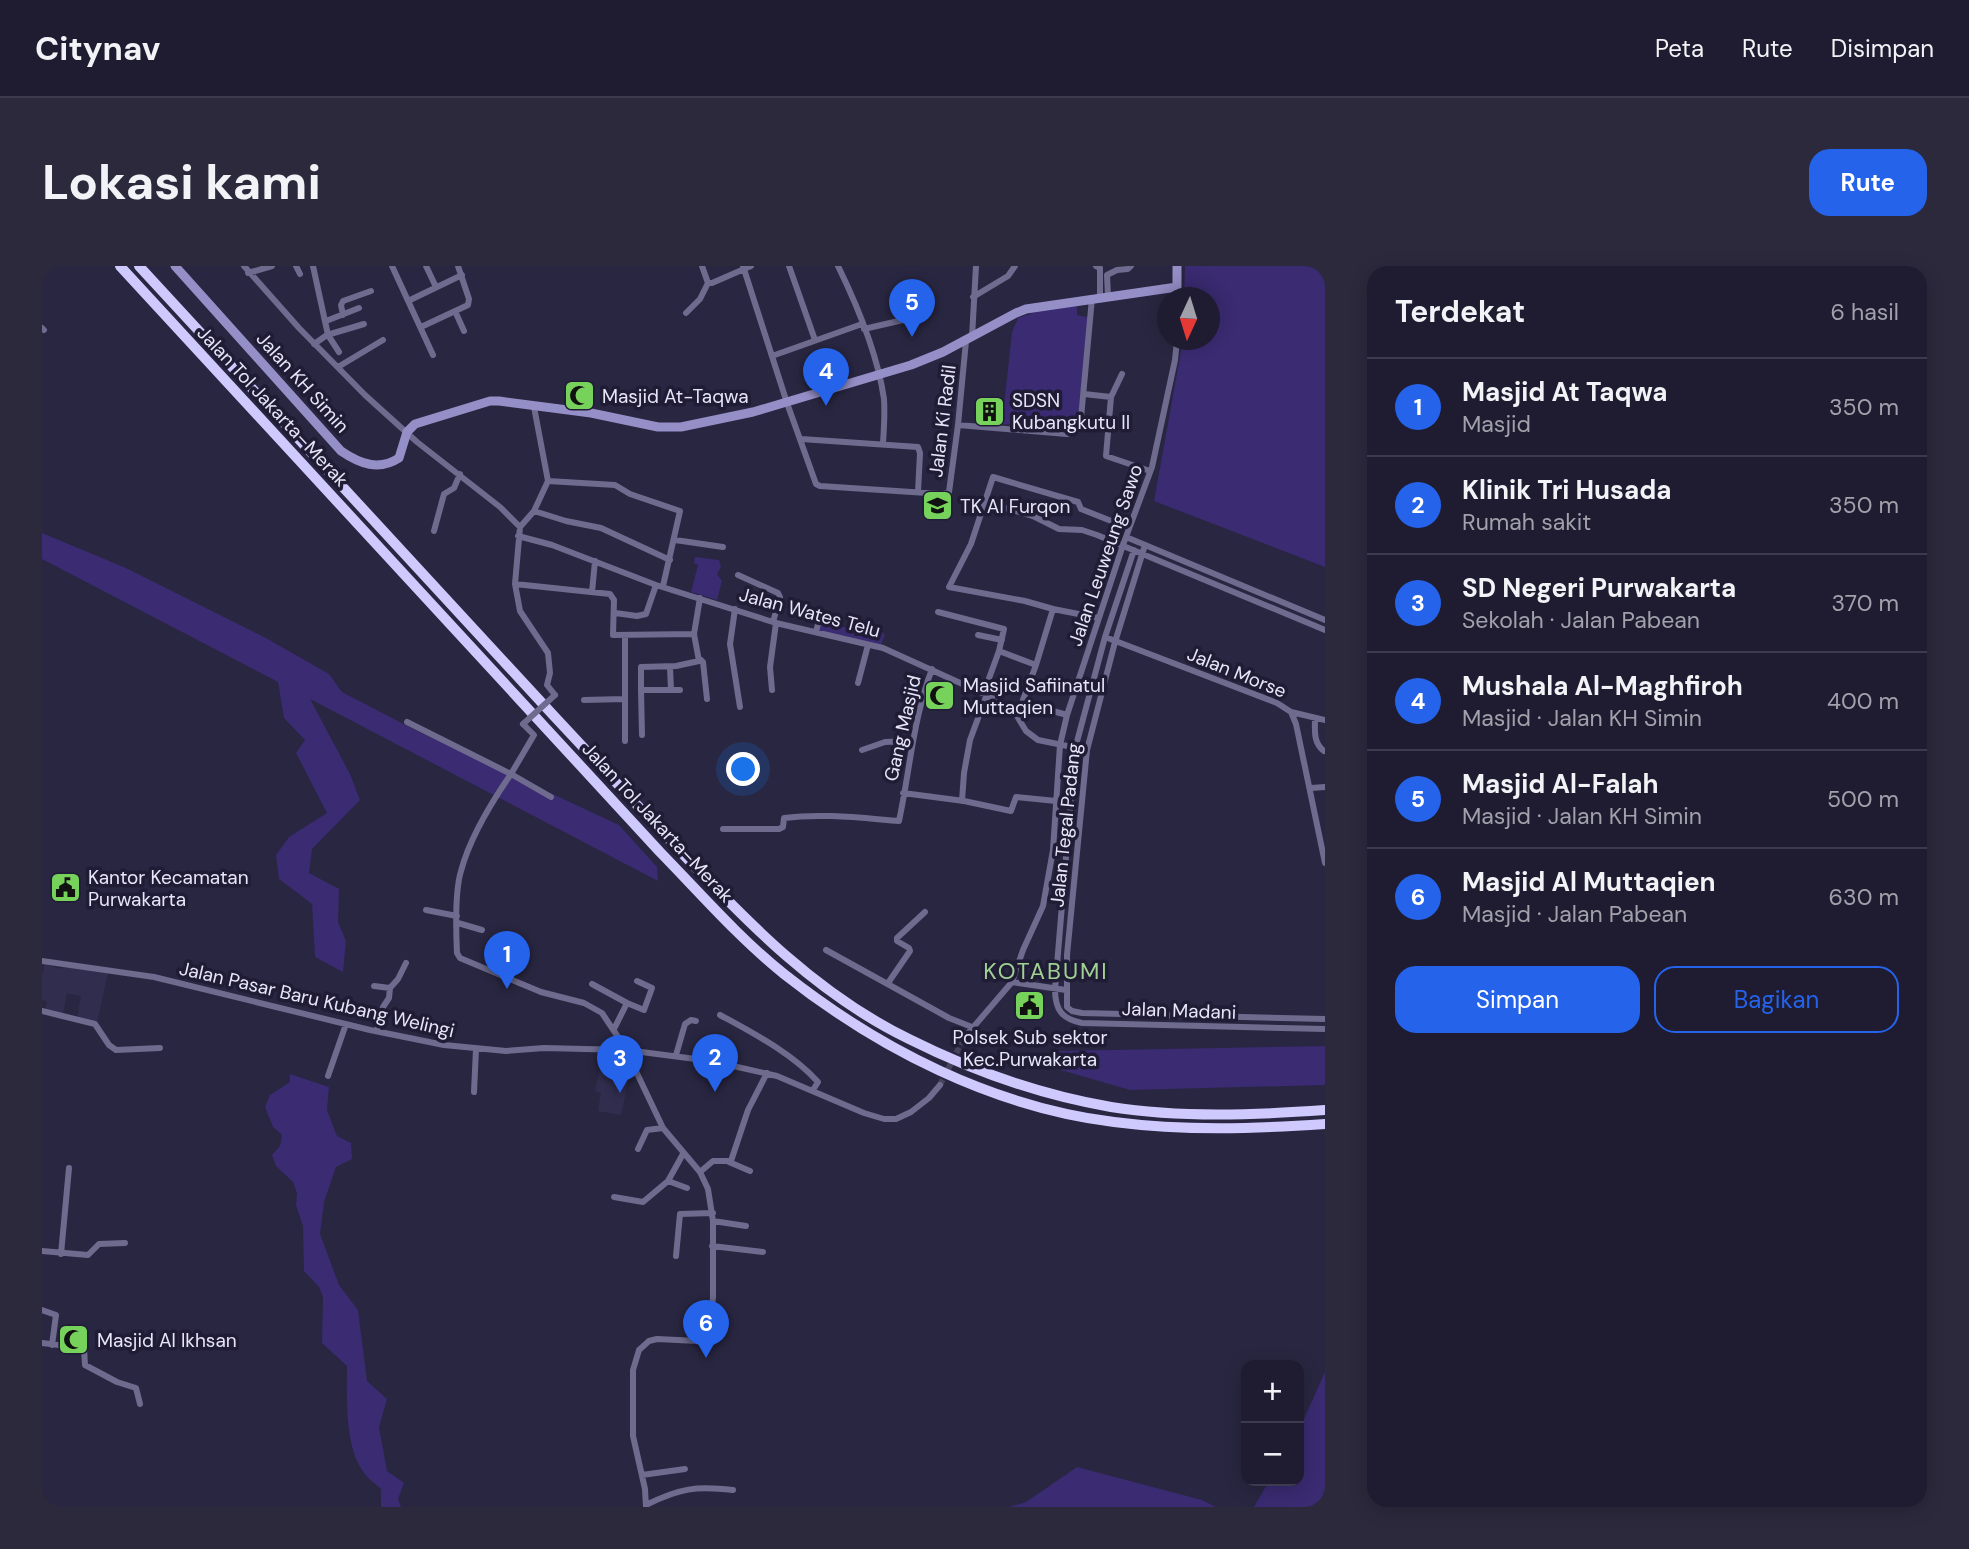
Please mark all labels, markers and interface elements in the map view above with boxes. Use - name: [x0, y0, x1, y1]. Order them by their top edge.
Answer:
- text: Citynav: [35, 27, 160, 70]
- text: Peta: [1655, 33, 1704, 64]
- text: Rute: [1742, 33, 1793, 64]
- text: Disimpan: [1831, 33, 1934, 64]
- button: Rute: [1809, 149, 1927, 216]
- text: Lokasi kami: [42, 150, 321, 214]
- pin: 5: [889, 279, 935, 337]
- north arrow: [1157, 287, 1220, 350]
- text: Terdekat: [1395, 292, 1525, 331]
- text: 6 hasil: [1831, 297, 1899, 327]
- street label: Jalan Tol Jakarta–Merak: [192, 321, 354, 492]
- street label: Jalan KH Simin: [251, 327, 355, 438]
- pin: 4: [803, 348, 849, 406]
- street label: Jalan Ki Radil: [923, 363, 962, 479]
- text: Masjid At Taqwa: [1462, 375, 1667, 409]
- mosque icon: Masjid At-Taqwa: [562, 379, 596, 413]
- place label: Masjid At-Taqwa: [602, 384, 749, 409]
- place label: SDSN Kubangkutu II: [1012, 388, 1130, 435]
- text: 1: [1414, 392, 1422, 422]
- text: 350 m: [1829, 392, 1899, 422]
- building icon: SDSN Kubangkutu II: [972, 394, 1006, 428]
- text: Masjid: [1462, 409, 1531, 439]
- street label: Jalan Leuweung Sawo: [1063, 461, 1148, 649]
- text: Klinik Tri Husada: [1462, 473, 1671, 507]
- school or university icon: TK Al Furqon: [920, 489, 954, 523]
- text: 2: [1411, 490, 1425, 520]
- text: 350 m: [1829, 490, 1899, 520]
- place label: TK Al Furqon: [960, 494, 1071, 519]
- text: Rumah sakit: [1462, 507, 1591, 537]
- text: SD Negeri Purwakarta: [1462, 571, 1736, 605]
- street label: Jalan Wates Telu: [736, 582, 883, 643]
- text: 3: [1411, 588, 1425, 618]
- text: 370 m: [1831, 588, 1899, 618]
- text: Sekolah · Jalan Pabean: [1462, 605, 1700, 635]
- street label: Jalan Morse: [1183, 641, 1290, 704]
- text: Mushala Al-Maghfiroh: [1462, 669, 1743, 703]
- street label: Gang Masjid: [878, 673, 927, 784]
- place label: Masjid Safiinatul Muttaqien: [963, 673, 1105, 720]
- mosque icon: Masjid Safiinatul Muttaqien: [923, 679, 957, 713]
- text: 4: [1411, 686, 1425, 716]
- text: 400 m: [1827, 686, 1899, 716]
- text: Masjid · Jalan KH Simin: [1462, 703, 1702, 733]
- street label: Jalan Tol Jakarta–Merak: [577, 737, 739, 908]
- street label: Jalan Tegal Padang: [1044, 741, 1087, 908]
- your location: [726, 752, 760, 786]
- text: Masjid Al-Falah: [1462, 767, 1659, 801]
- text: 5: [1411, 784, 1425, 814]
- text: 500 m: [1827, 784, 1899, 814]
- text: Masjid · Jalan KH Simin: [1462, 801, 1702, 831]
- place label: Kantor Kecamatan Purwakarta: [88, 865, 249, 912]
- text: Masjid Al Muttaqien: [1462, 865, 1716, 899]
- public building icon: Kantor Kecamatan Purwakarta: [48, 871, 82, 905]
- text: 6: [1411, 882, 1425, 912]
- text: 630 m: [1829, 882, 1899, 912]
- text: Masjid · Jalan Pabean: [1462, 899, 1687, 929]
- pin: 1: [484, 931, 530, 989]
- street label: Jalan Pasar Baru Kubang Welingi: [177, 956, 457, 1043]
- district label: KOTABUMI: [983, 956, 1109, 986]
- button: Simpan: [1395, 966, 1640, 1033]
- button: Bagikan: [1654, 966, 1899, 1033]
- public building icon: Polsek Sub sektor Kec.Purwakarta: [1013, 989, 1047, 1023]
- street label: Jalan Madani: [1121, 996, 1237, 1025]
- place label: Polsek Sub sektor Kec.Purwakarta: [952, 1025, 1108, 1072]
- pin: 2: [692, 1034, 738, 1092]
- pin: 3: [597, 1035, 643, 1093]
- pin: 6: [683, 1300, 729, 1358]
- mosque icon: Masjid Al Ikhsan: [57, 1323, 91, 1357]
- place label: Masjid Al Ikhsan: [97, 1328, 237, 1353]
- map controls: [1241, 1360, 1304, 1486]
- button: +: [1241, 1360, 1304, 1423]
- button: −: [1241, 1423, 1304, 1486]

